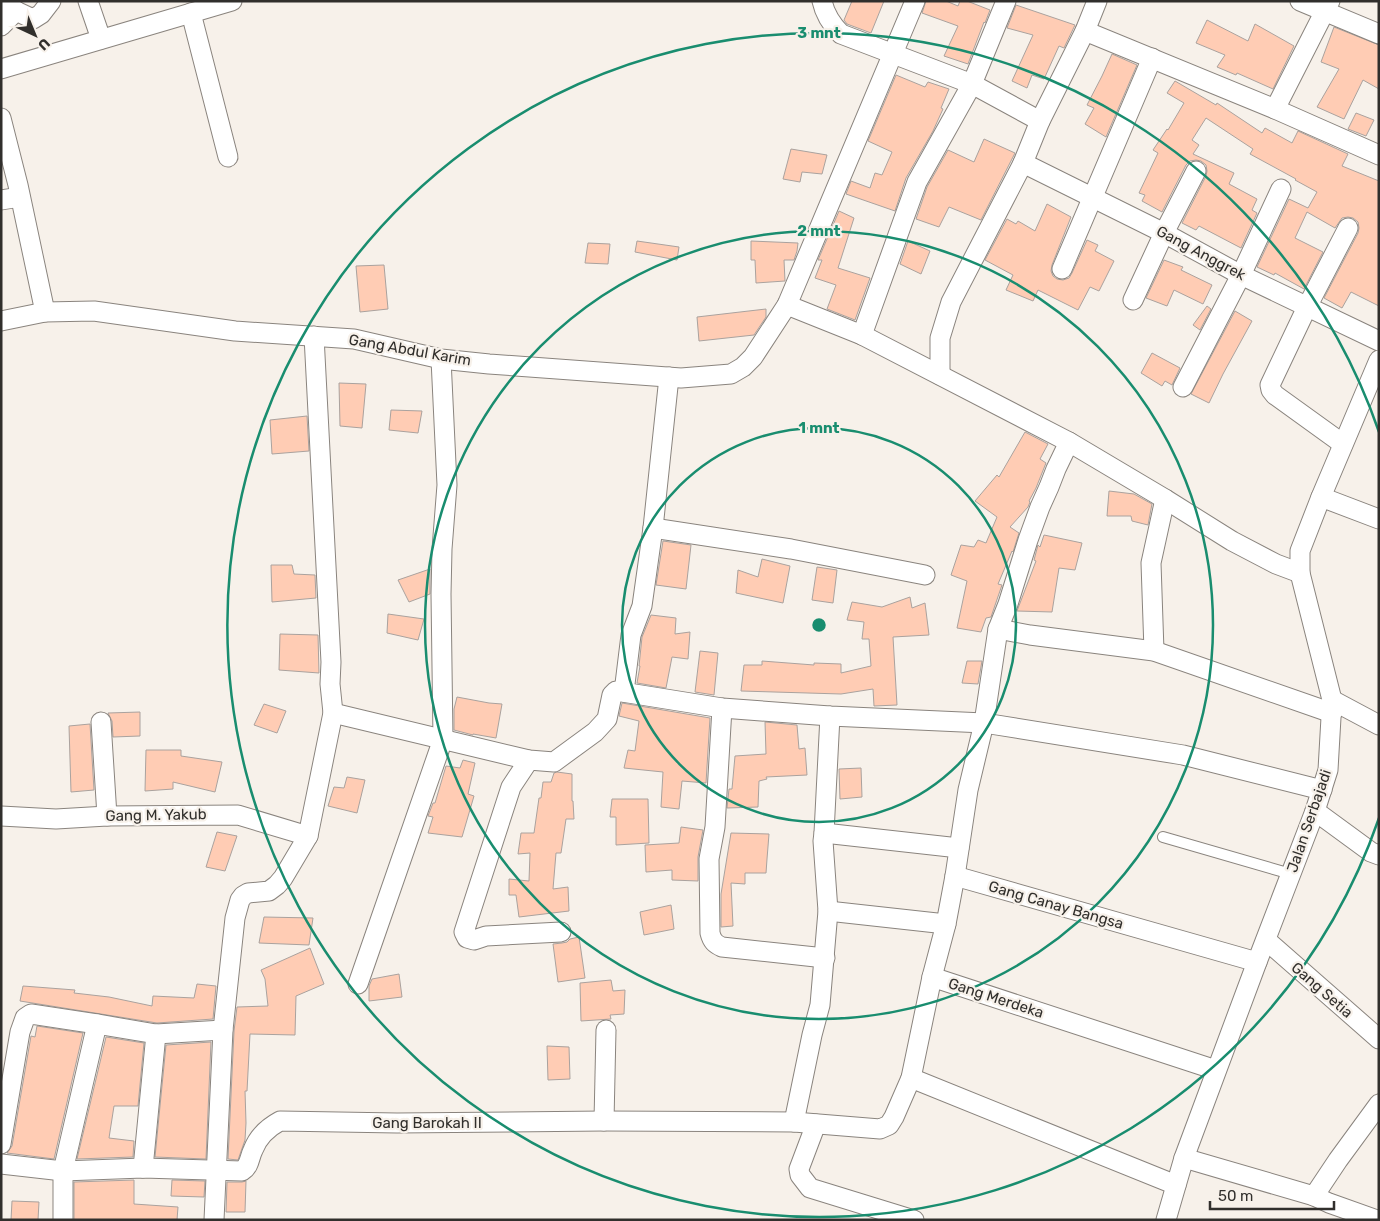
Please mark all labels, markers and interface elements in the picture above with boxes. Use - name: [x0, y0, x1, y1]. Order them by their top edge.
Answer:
- north arrow: [10, 10, 60, 60]
- text: 3 mnt: [797, 24, 841, 42]
- text: U: [34, 34, 53, 54]
- text: 2 mnt: [797, 222, 841, 240]
- street label: Gang Anggrek: [1153, 222, 1249, 284]
- street label: Gang Abdul Karim: [347, 330, 473, 370]
- text: 1 mnt: [799, 419, 839, 437]
- centre of rings: [810, 616, 828, 634]
- street label: Jalan Serbajadi: [1283, 767, 1335, 875]
- street label: Gang M. Yakub: [105, 805, 207, 825]
- street label: Gang Canay Bangsa: [986, 877, 1126, 933]
- street label: Gang Setia: [1288, 958, 1356, 1022]
- street label: Gang Merdeka: [946, 974, 1046, 1022]
- street label: Gang Barokah II: [372, 1114, 482, 1132]
- scale bar: [1210, 1178, 1334, 1210]
- text: 50 m: [1218, 1187, 1253, 1205]

